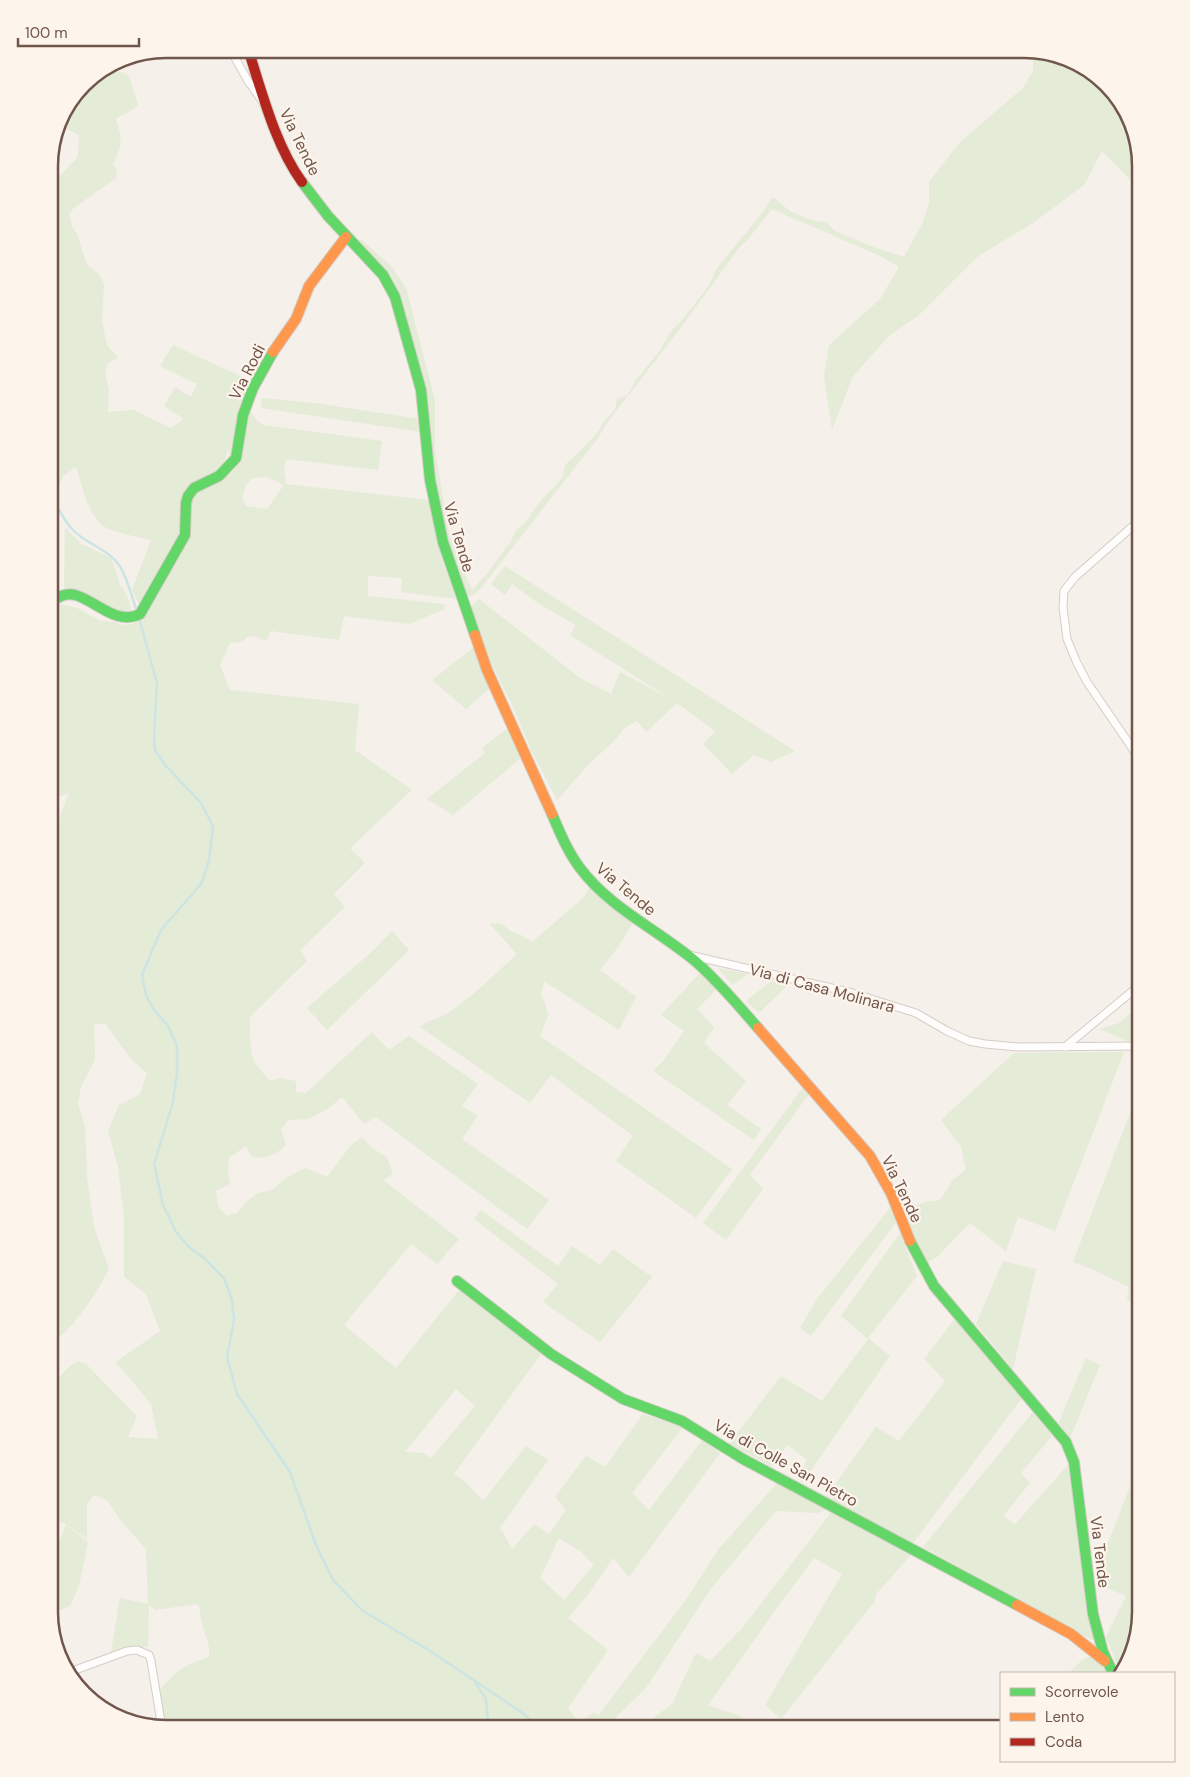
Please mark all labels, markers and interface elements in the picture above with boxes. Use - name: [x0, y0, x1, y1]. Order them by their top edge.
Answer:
- scale bar: [18, 15, 139, 47]
- text: 100 m: [25, 23, 68, 43]
- street label: Via Tende: [275, 105, 325, 179]
- street label: Via Rodi: [224, 341, 270, 403]
- street label: Via Tende: [439, 499, 479, 575]
- street label: Via Tende: [592, 858, 660, 920]
- street label: Via di Casa Molinara: [747, 958, 897, 1018]
- street label: Via Tende: [877, 1152, 927, 1226]
- street label: Via di Colle San Pietro: [710, 1415, 862, 1511]
- street label: Via Tende: [1085, 1515, 1115, 1589]
- legend: [1000, 1672, 1175, 1762]
- text: Scorrevole: [1045, 1682, 1119, 1702]
- text: Lento: [1045, 1707, 1084, 1727]
- text: Coda: [1045, 1732, 1082, 1752]

